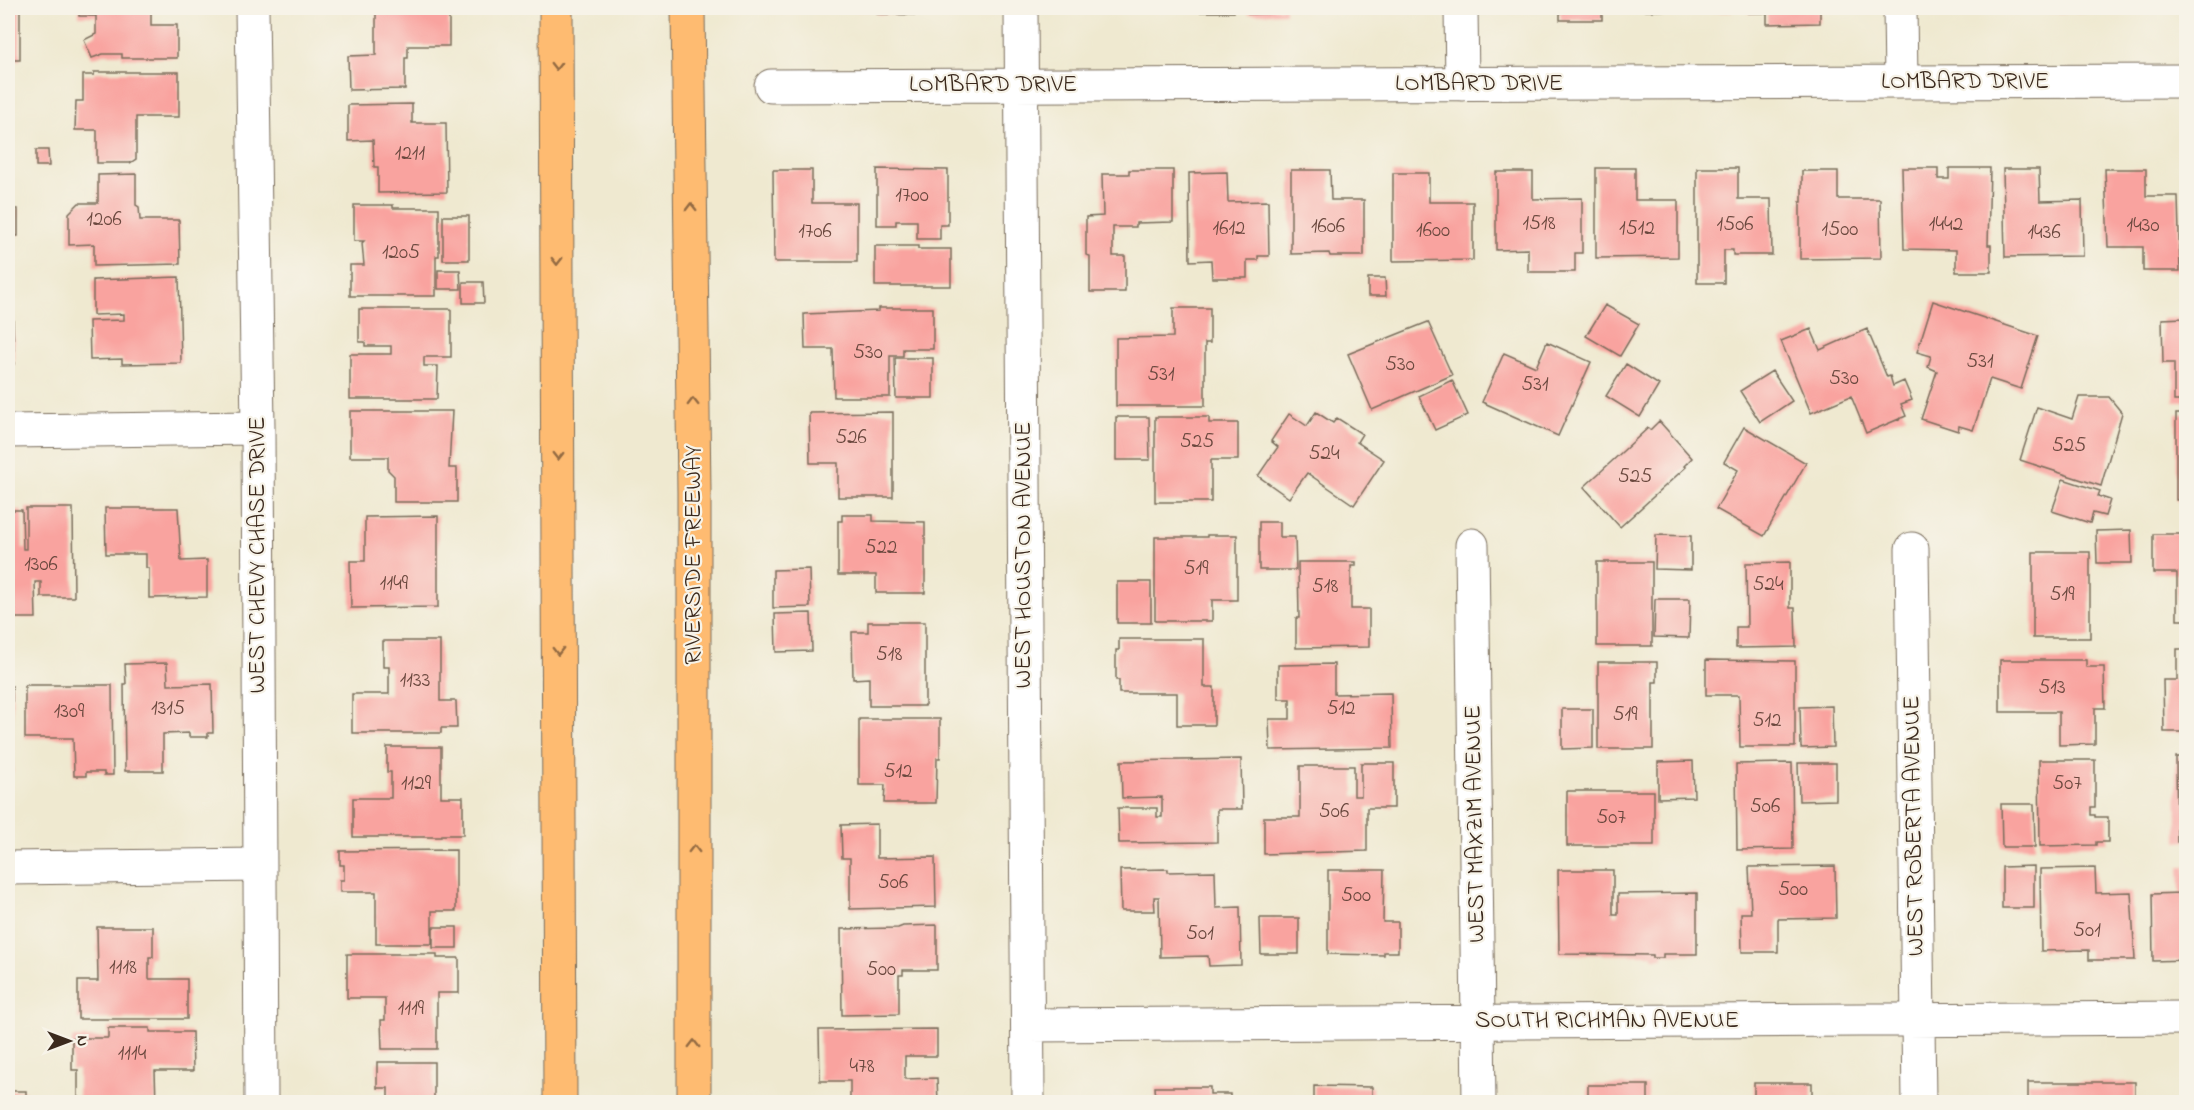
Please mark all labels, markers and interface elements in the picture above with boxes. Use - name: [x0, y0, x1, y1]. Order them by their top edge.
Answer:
- one-way arrow: [550, 61, 562, 70]
- street label: LOMBARD DRIVE: [1881, 65, 2049, 100]
- street label: LOMBARD DRIVE: [1395, 67, 1563, 102]
- street label: LOMBARD DRIVE: [909, 68, 1077, 103]
- house number: 1211: [395, 139, 426, 169]
- house number: 1700: [895, 181, 929, 211]
- one-way arrow: [685, 203, 697, 212]
- house number: 1206: [86, 205, 122, 235]
- house number: 1518: [1522, 209, 1556, 239]
- house number: 1506: [1716, 210, 1754, 240]
- house number: 1442: [1929, 210, 1963, 240]
- house number: 1430: [2126, 211, 2160, 241]
- house number: 1606: [1311, 212, 1345, 242]
- house number: 1612: [1212, 214, 1246, 244]
- house number: 1512: [1619, 214, 1655, 244]
- house number: 1500: [1822, 215, 1858, 245]
- house number: 1600: [1416, 216, 1450, 246]
- house number: 1706: [798, 217, 832, 247]
- house number: 1436: [2027, 218, 2061, 248]
- house number: 1205: [382, 238, 420, 268]
- one-way arrow: [551, 256, 563, 265]
- house number: 530: [853, 338, 883, 368]
- house number: 531: [1966, 347, 1994, 377]
- house number: 530: [1385, 350, 1415, 380]
- house number: 531: [1147, 360, 1175, 390]
- house number: 530: [1829, 364, 1859, 394]
- house number: 531: [1521, 370, 1549, 400]
- one-way arrow: [687, 398, 699, 407]
- street label: WEST CHEVY CHASE DRIVE: [241, 416, 276, 694]
- street label: WEST HOUSTON AVENUE: [1007, 422, 1042, 688]
- house number: 526: [835, 423, 867, 453]
- house number: 525: [1180, 427, 1214, 457]
- house number: 525: [2052, 431, 2086, 461]
- house number: 524: [1308, 439, 1340, 469]
- street label: RIVERSIDE FREEWAY: [677, 445, 712, 665]
- one-way arrow: [552, 451, 564, 460]
- house number: 525: [1618, 462, 1652, 492]
- house number: 522: [865, 533, 897, 563]
- house number: 1306: [24, 550, 58, 580]
- house number: 519: [1183, 554, 1209, 584]
- house number: 1149: [380, 569, 409, 599]
- house number: 524: [1752, 570, 1784, 600]
- house number: 518: [1312, 572, 1338, 602]
- house number: 519: [2049, 580, 2075, 610]
- house number: 518: [876, 640, 902, 670]
- one-way arrow: [552, 646, 565, 655]
- house number: 1133: [400, 666, 430, 696]
- house number: 513: [2038, 673, 2066, 703]
- house number: 1315: [151, 694, 185, 724]
- house number: 512: [1326, 694, 1356, 724]
- street label: WEST ROBERTA AVENUE: [1895, 695, 1935, 957]
- house number: 1309: [54, 697, 85, 727]
- house number: 519: [1612, 700, 1638, 730]
- street label: WEST MAXZIM AVENUE: [1456, 705, 1496, 943]
- house number: 512: [1752, 706, 1782, 736]
- house number: 512: [883, 757, 913, 787]
- house number: 1129: [401, 769, 432, 799]
- house number: 507: [2052, 769, 2082, 799]
- house number: 506: [1750, 792, 1780, 822]
- house number: 506: [1319, 797, 1349, 827]
- house number: 507: [1596, 803, 1626, 833]
- one-way arrow: [688, 844, 700, 853]
- house number: 506: [878, 868, 908, 898]
- house number: 500: [1778, 875, 1808, 905]
- house number: 500: [1341, 881, 1371, 911]
- house number: 501: [2073, 916, 2101, 946]
- house number: 501: [1186, 919, 1214, 949]
- house number: 1118: [109, 953, 137, 983]
- house number: 500: [866, 955, 896, 985]
- house number: 1119: [398, 994, 425, 1024]
- street label: SOUTH RICHMAN AVENUE: [1475, 1004, 1739, 1039]
- north arrow: [39, 1011, 99, 1071]
- text: N: [70, 1036, 94, 1047]
- house number: 1114: [118, 1039, 147, 1069]
- one-way arrow: [688, 1039, 700, 1048]
- house number: 478: [849, 1052, 875, 1082]

